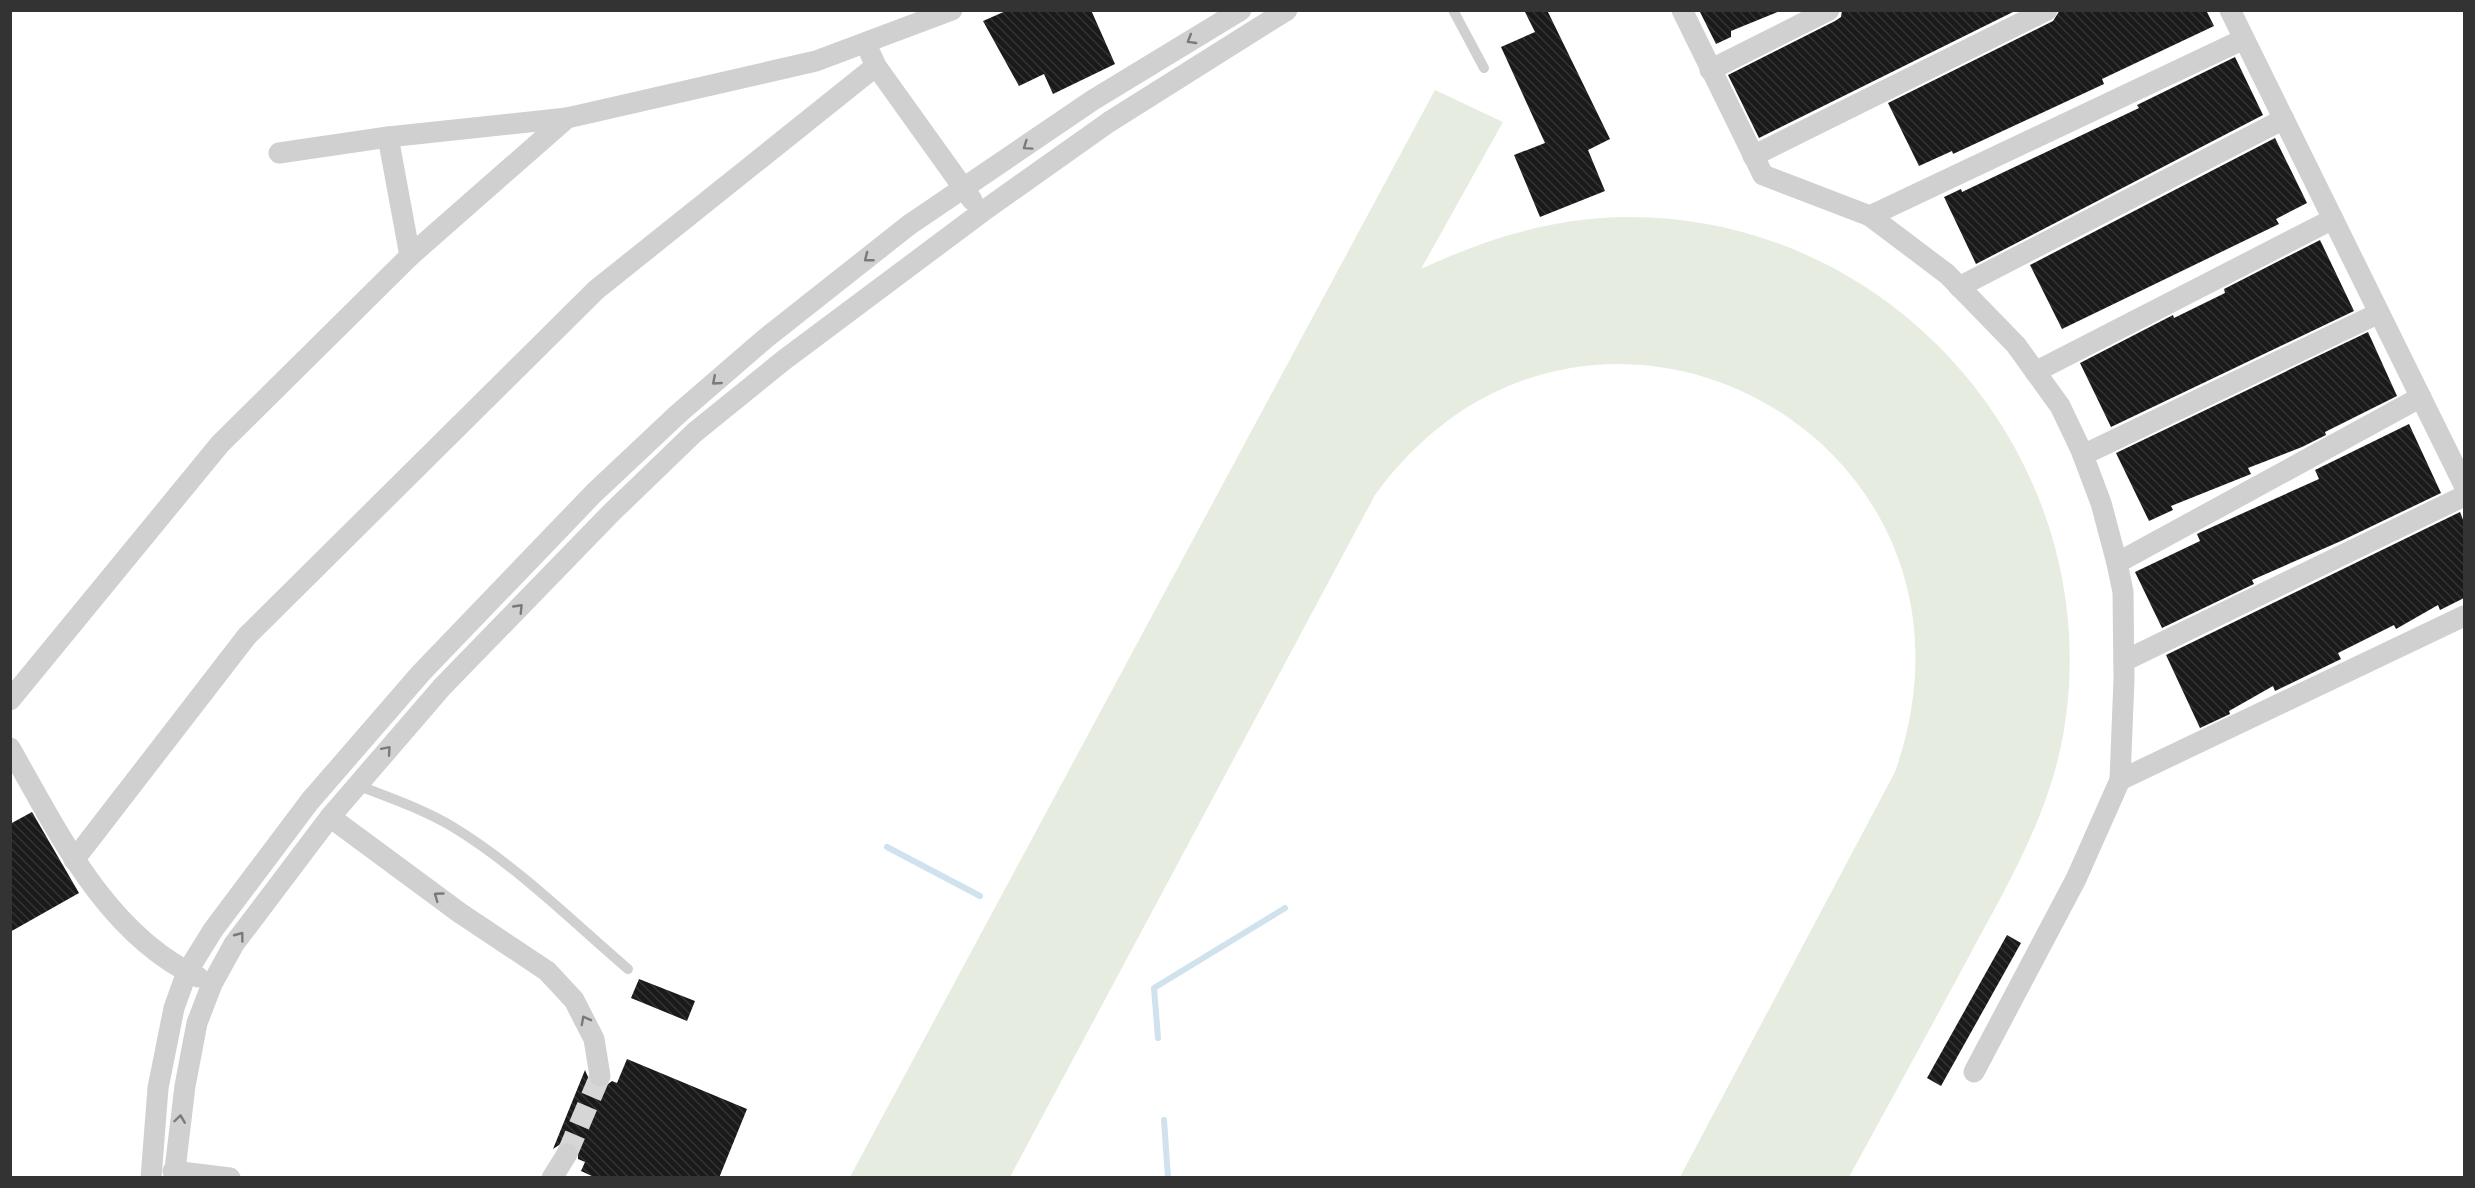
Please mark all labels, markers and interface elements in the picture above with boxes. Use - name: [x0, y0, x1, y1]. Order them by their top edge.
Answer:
- one-way arrow: [1187, 33, 1197, 45]
- one-way arrow: [1023, 138, 1033, 150]
- one-way arrow: [863, 250, 874, 261]
- one-way arrow: [712, 374, 723, 385]
- one-way arrow: [512, 604, 523, 615]
- one-way arrow: [380, 747, 391, 757]
- one-way arrow: [433, 892, 444, 903]
- one-way arrow: [233, 932, 244, 943]
- one-way arrow: [581, 1016, 592, 1027]
- one-way arrow: [174, 1115, 186, 1124]

